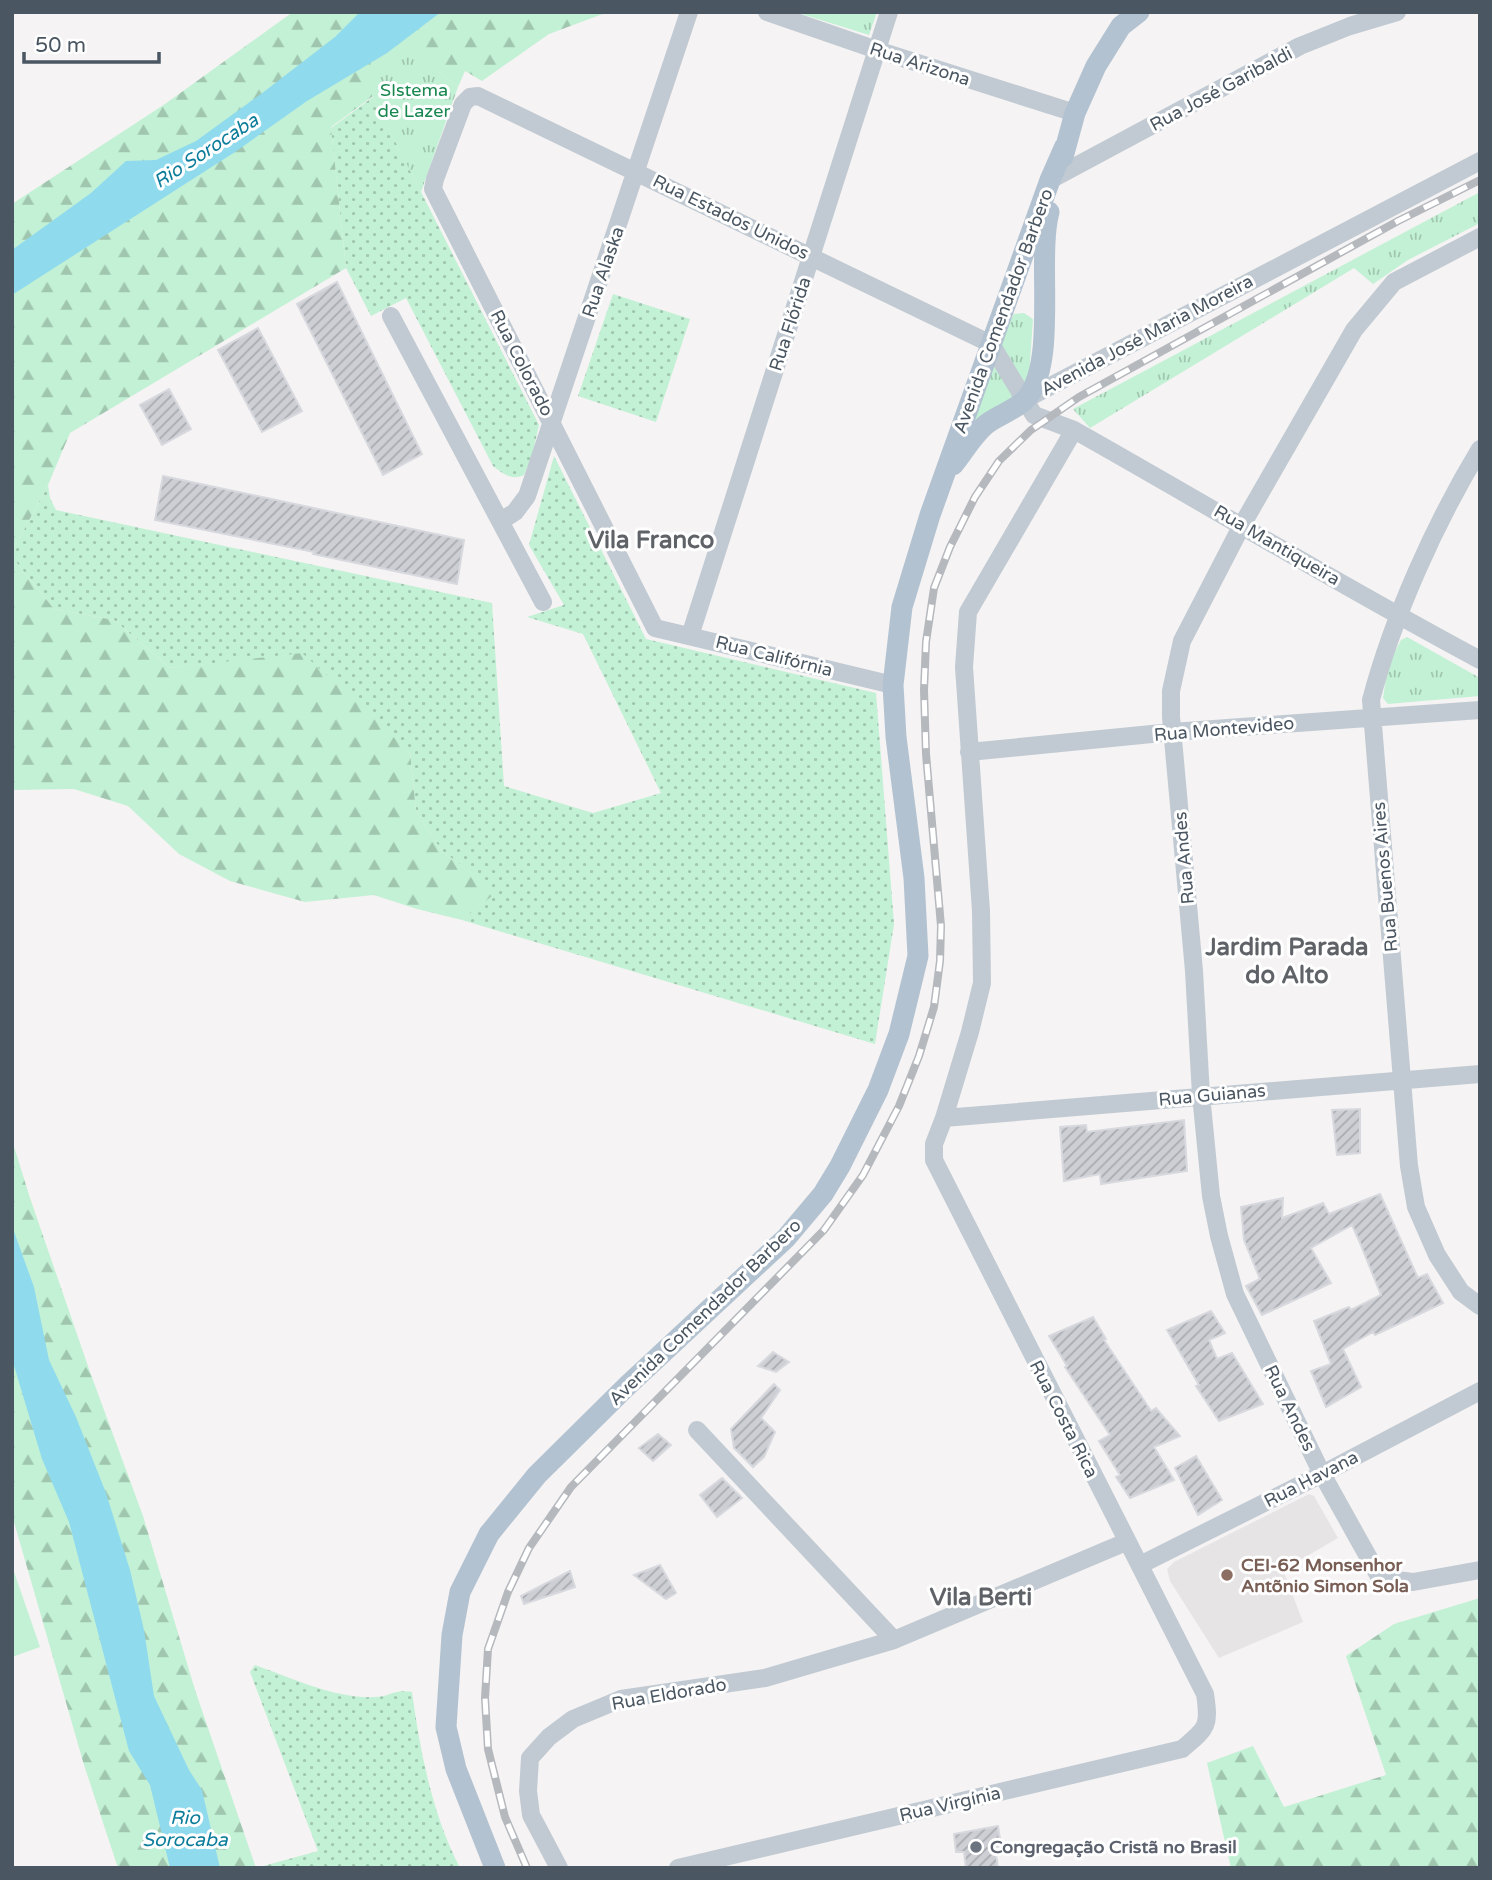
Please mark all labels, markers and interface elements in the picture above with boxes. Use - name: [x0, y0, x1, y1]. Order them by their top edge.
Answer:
- scale bar: [24, 21, 159, 65]
- text: 50 m: [35, 33, 86, 58]
- street label: Rua Arizona: [867, 37, 973, 91]
- street label: Rua José Garibaldi: [1146, 42, 1296, 136]
- park label: SIstema de Lazer: [378, 79, 450, 122]
- water label: Rio Sorocaba: [150, 108, 263, 193]
- street label: Rua Estados Unidos: [649, 170, 813, 264]
- street label: Avenida Comendador Barbero: [948, 186, 1058, 436]
- street label: Rua Alaska: [577, 224, 629, 320]
- street label: Avenida José Maria Moreira: [1037, 270, 1257, 400]
- street label: Rua Flórida: [764, 274, 816, 374]
- street label: Rua Colorado: [486, 306, 558, 420]
- street label: Rua Mantiqueira: [1210, 500, 1344, 590]
- district label: Vila Franco: [588, 526, 714, 555]
- street label: Rua Califórnia: [713, 631, 835, 681]
- street label: Rua Montevideo: [1153, 712, 1295, 746]
- street label: Rua Buenos Aires: [1367, 801, 1403, 953]
- street label: Rua Andes: [1169, 811, 1199, 905]
- district label: Jardim Parada do Alto: [1204, 933, 1369, 990]
- street label: Rua Guianas: [1158, 1079, 1266, 1111]
- street label: Avenida Comendador Barbero: [604, 1214, 806, 1410]
- street label: Rua Costa Rica: [1025, 1357, 1103, 1481]
- street label: Rua Andes: [1260, 1361, 1320, 1455]
- street label: Rua Havana: [1260, 1446, 1362, 1512]
- place label: CEI-62 Monsenhor Antõnio Simon Sola: [1241, 1554, 1409, 1597]
- marker: CEI-62 Monsenhor Antõnio Simon Sola: [1219, 1567, 1235, 1583]
- district label: Vila Berti: [930, 1583, 1032, 1612]
- street label: Rua Eldorado: [610, 1673, 728, 1715]
- street label: Rua Virgínia: [897, 1782, 1003, 1826]
- water label: Rio Sorocaba: [142, 1807, 229, 1851]
- place label: Congregação Cristã no Brasil: [990, 1836, 1237, 1858]
- marker: Congregação Cristã no Brasil: [968, 1839, 984, 1855]

